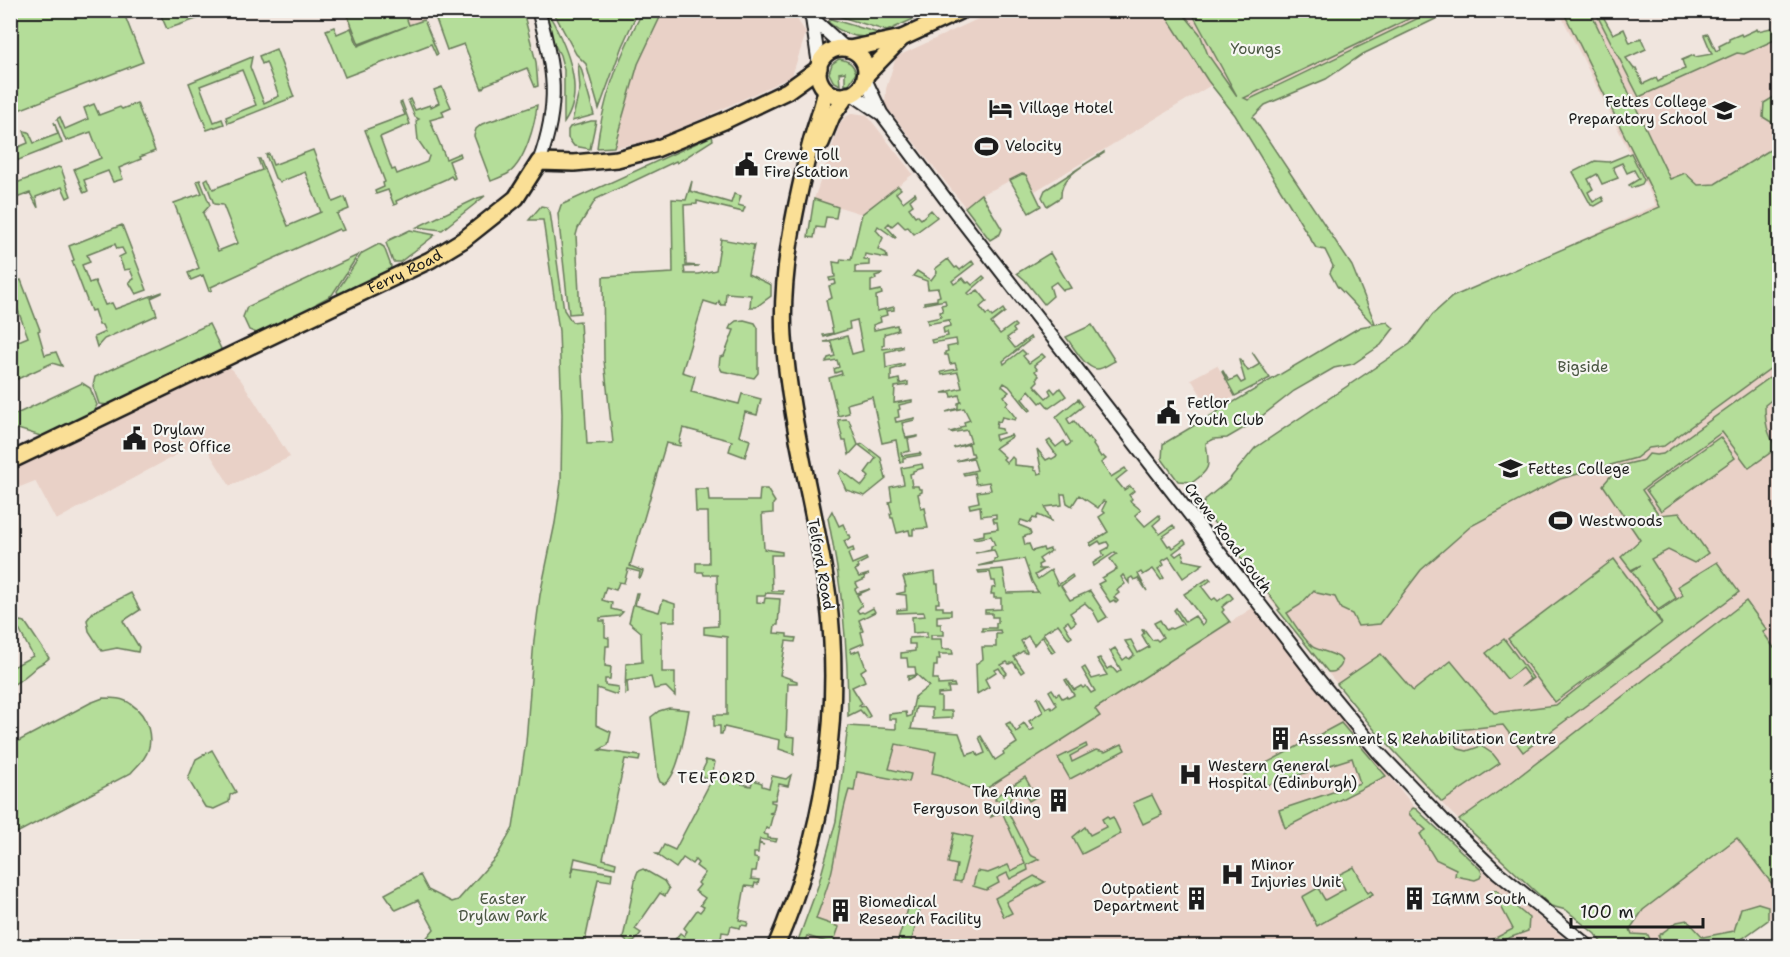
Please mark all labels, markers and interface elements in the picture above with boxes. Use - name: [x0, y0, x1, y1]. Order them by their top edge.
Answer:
- park label: Youngs: [1231, 39, 1281, 59]
- place label: Fettes College Preparatory School: [1568, 92, 1707, 129]
- hotel icon: Village Hotel: [988, 95, 1014, 121]
- place label: Village Hotel: [1019, 98, 1113, 118]
- school or university icon: Fettes College Preparatory School: [1712, 98, 1738, 124]
- sports icon: Velocity: [974, 133, 1000, 159]
- place label: Velocity: [1005, 136, 1062, 156]
- place label: Crewe Toll Fire Station: [764, 145, 848, 182]
- public building icon: Crewe Toll Fire Station: [733, 151, 759, 177]
- street label: Ferry Road: [364, 245, 446, 298]
- park label: Bigside: [1557, 357, 1609, 377]
- place label: Fetlor Youth Club: [1187, 393, 1264, 430]
- public building icon: Fetlor Youth Club: [1156, 399, 1182, 425]
- place label: Drylaw Post Office: [153, 420, 231, 457]
- public building icon: Drylaw Post Office: [122, 426, 148, 452]
- school or university icon: Fettes College: [1497, 456, 1523, 482]
- place label: Fettes College: [1528, 459, 1630, 479]
- street label: Crewe Road South: [1180, 478, 1276, 598]
- sports icon: Westwoods: [1548, 508, 1574, 534]
- place label: Westwoods: [1579, 511, 1663, 531]
- street label: Telford Road: [803, 517, 839, 612]
- building icon: Assessment & Rehabilitation Centre: [1267, 726, 1293, 752]
- place label: Assessment & Rehabilitation Centre: [1298, 729, 1556, 749]
- place label: Western General Hospital (Edinburgh): [1208, 756, 1357, 793]
- hospital icon: Western General Hospital (Edinburgh): [1177, 762, 1203, 788]
- district label: TELFORD: [677, 767, 757, 788]
- place label: The Anne Ferguson Building: [913, 782, 1041, 819]
- building icon: The Anne Ferguson Building: [1046, 788, 1072, 814]
- place label: Minor Injuries Unit: [1251, 855, 1342, 892]
- hospital icon: Minor Injuries Unit: [1220, 861, 1246, 887]
- place label: Outpatient Department: [1094, 879, 1179, 916]
- building icon: Outpatient Department: [1184, 885, 1210, 911]
- building icon: IGMM South: [1401, 886, 1427, 912]
- park label: Easter Drylaw Park: [459, 889, 547, 926]
- place label: IGMM South: [1432, 889, 1527, 909]
- scale bar: [1571, 891, 1703, 929]
- place label: Biomedical Research Facility: [859, 892, 982, 929]
- building icon: Biomedical Research Facility: [828, 898, 854, 924]
- text: 100 m: [1580, 900, 1634, 924]

